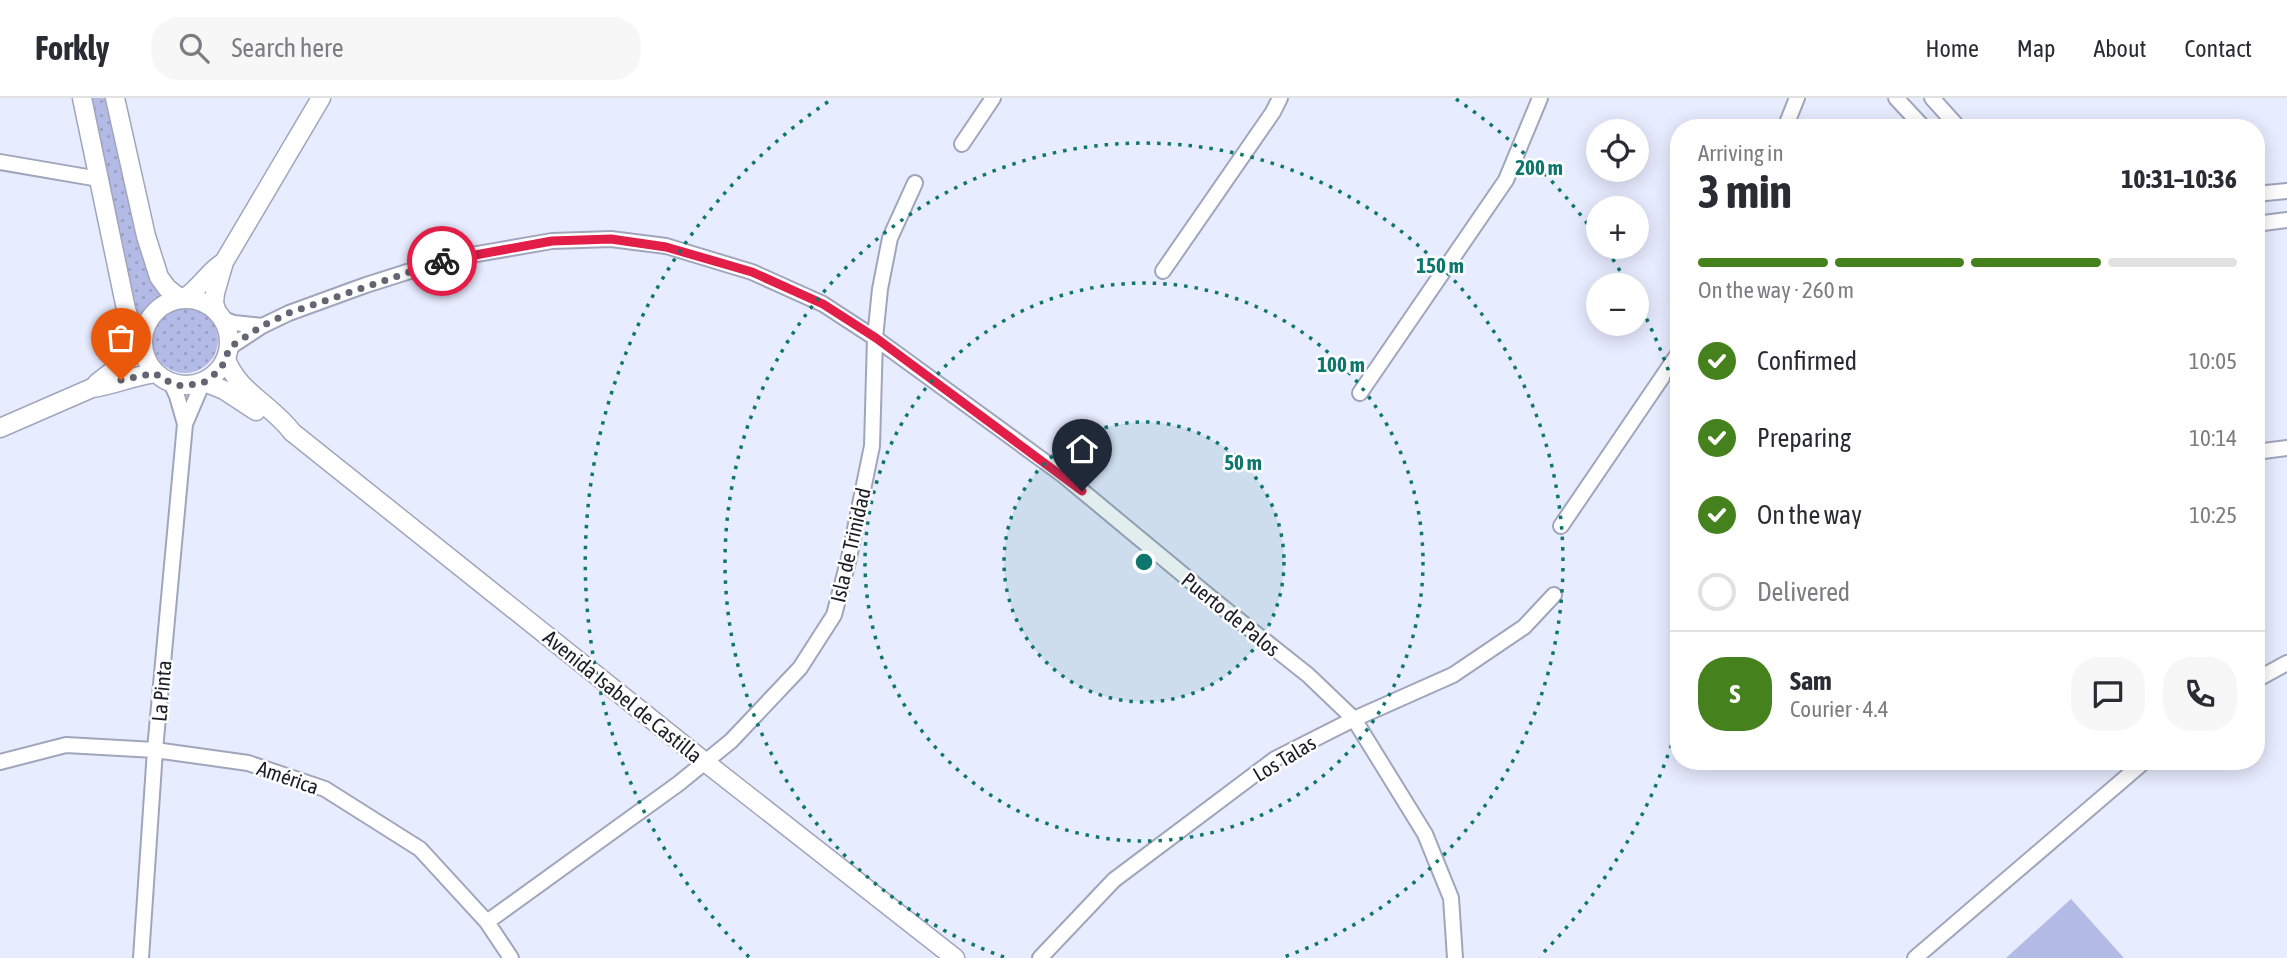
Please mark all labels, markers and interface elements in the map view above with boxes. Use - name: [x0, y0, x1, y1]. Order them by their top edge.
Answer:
- search box: [151, 17, 641, 80]
- text: Forkly: [35, 29, 109, 67]
- icon: search: [175, 29, 213, 67]
- text: Search here: [231, 33, 344, 63]
- text: Home: [1925, 35, 1979, 62]
- text: Map: [2017, 35, 2055, 62]
- text: About: [2093, 35, 2146, 62]
- text: Contact: [2184, 35, 2252, 62]
- map controls: [1586, 119, 1649, 336]
- button: locate: [1586, 119, 1649, 182]
- text: Arriving in: [1698, 140, 1784, 166]
- text: 200 m: [1515, 155, 1563, 179]
- text: 10:31–10:36: [2121, 164, 2237, 194]
- text: 3 min: [1698, 165, 1792, 218]
- button: +: [1586, 196, 1649, 259]
- courier: [407, 226, 477, 296]
- icon: bike: [423, 242, 461, 280]
- text: 150 m: [1416, 253, 1464, 277]
- button: −: [1586, 273, 1649, 336]
- text: On the way · 260 m: [1698, 277, 1854, 303]
- pin: [91, 308, 151, 380]
- icon: bag: [102, 319, 140, 357]
- icon: check: [1698, 342, 1736, 380]
- text: Confirmed: [1757, 346, 1857, 376]
- text: 10:05: [2189, 348, 2237, 374]
- text: 100 m: [1317, 352, 1365, 376]
- pin: [1052, 419, 1112, 491]
- icon: check: [1698, 419, 1736, 457]
- text: Preparing: [1757, 423, 1851, 453]
- text: 10:14: [2189, 425, 2237, 451]
- icon: home: [1063, 430, 1101, 468]
- text: 50 m: [1224, 450, 1262, 474]
- street label: Isla de Trinidad: [825, 485, 875, 605]
- icon: check: [1698, 496, 1736, 534]
- text: On the way: [1757, 500, 1862, 530]
- text: 10:25: [2189, 502, 2237, 528]
- centre of rings: [1132, 550, 1156, 574]
- street label: Puerto de Palos: [1177, 567, 1285, 661]
- text: Delivered: [1757, 577, 1850, 607]
- street label: Avenida Isabel de Castilla: [539, 625, 707, 767]
- button: chat: [2071, 657, 2145, 731]
- button: phone: [2163, 657, 2237, 731]
- street label: La Pinta: [146, 659, 176, 723]
- text: Sam: [1790, 666, 1832, 696]
- text: S: [1730, 679, 1740, 709]
- text: Courier · 4.4: [1790, 696, 1889, 722]
- street label: Los Talas: [1248, 730, 1320, 786]
- street label: América: [254, 755, 322, 799]

